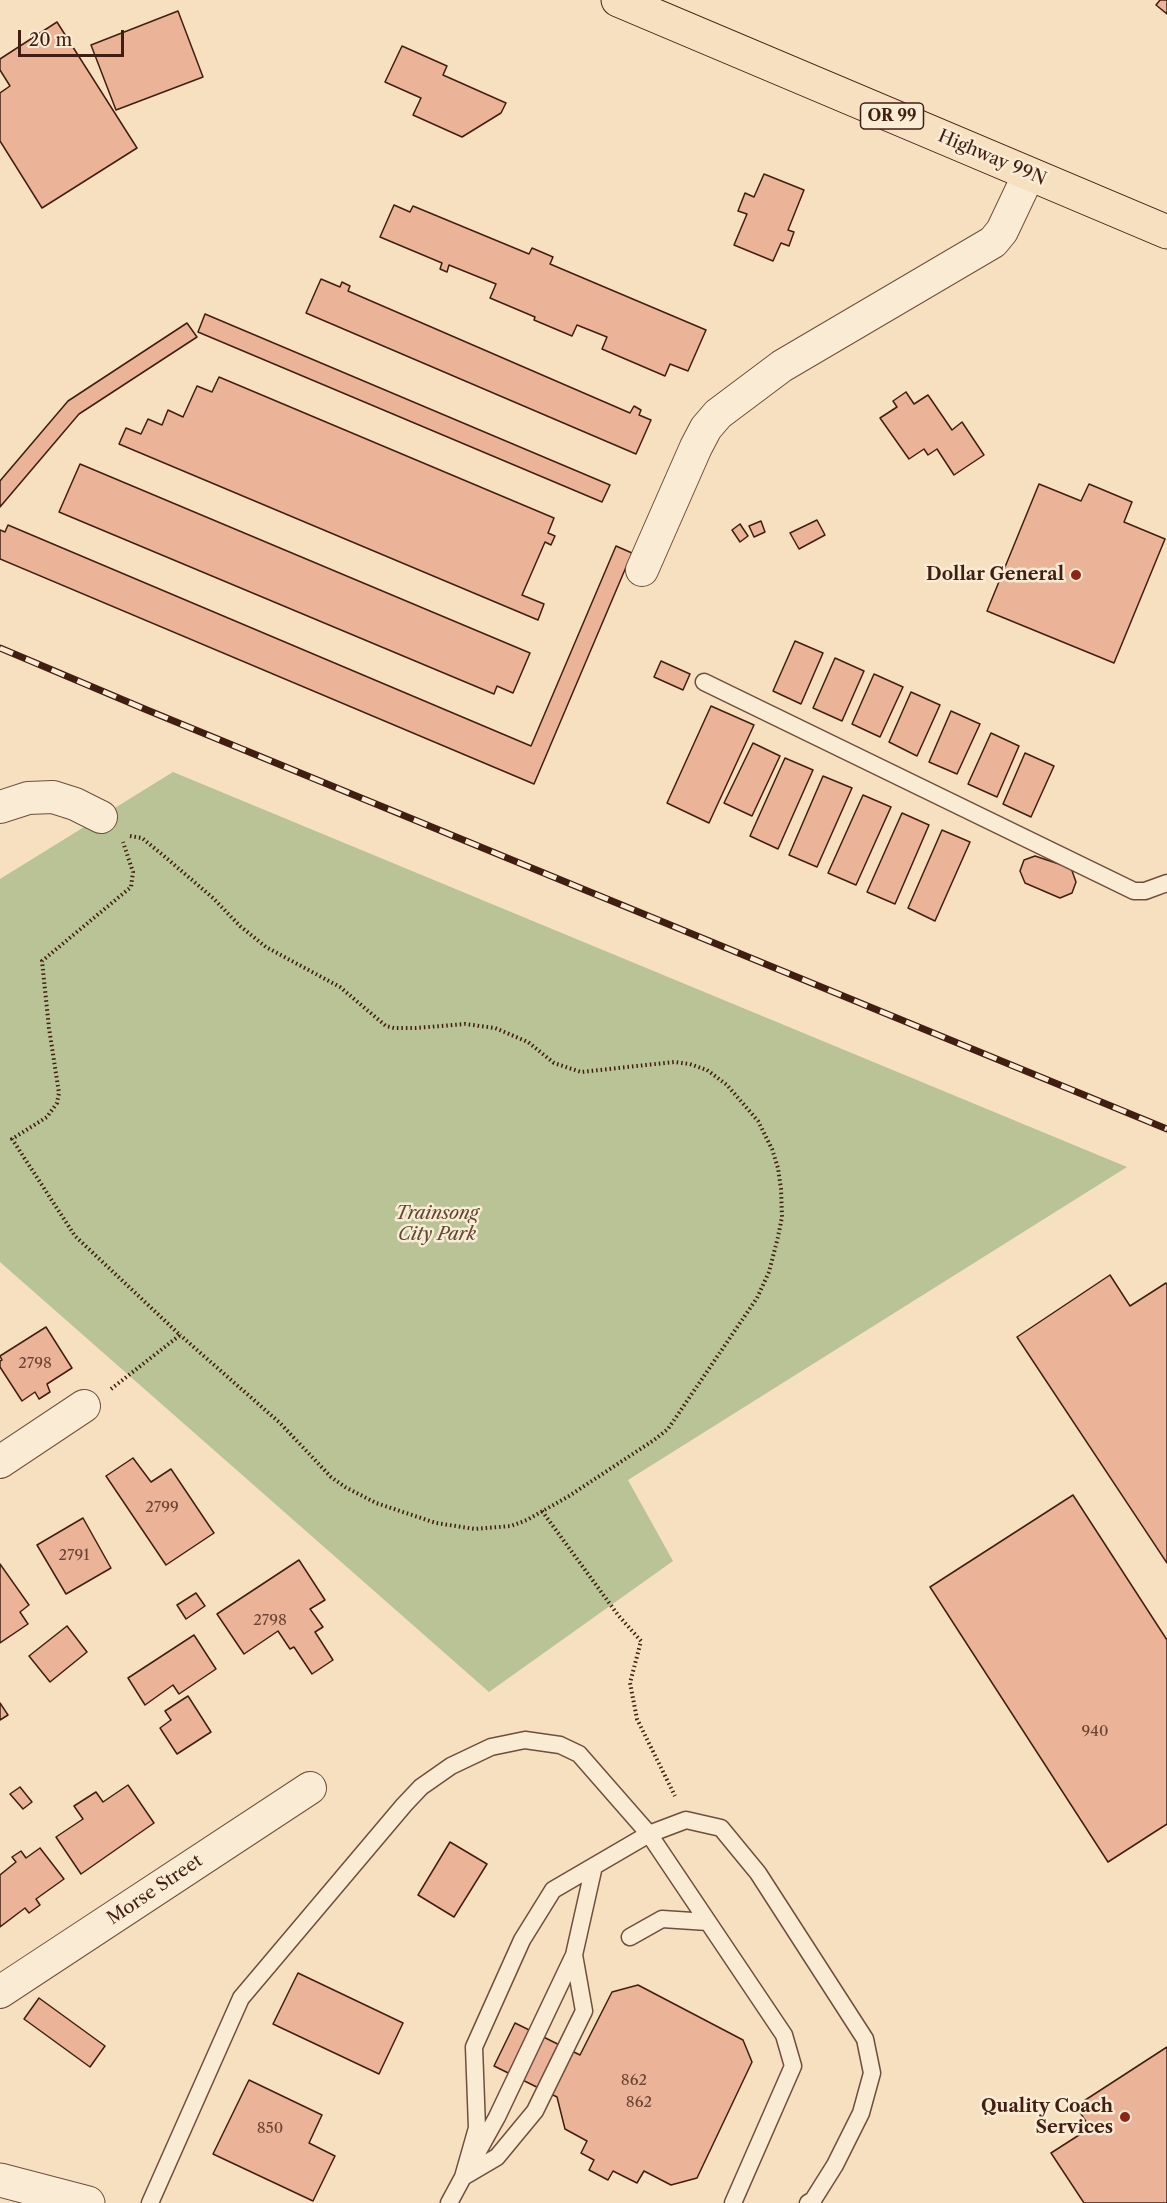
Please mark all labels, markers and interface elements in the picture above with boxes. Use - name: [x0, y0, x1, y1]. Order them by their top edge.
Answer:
- scale bar: [21, 18, 128, 56]
- text: 20 m: [29, 29, 72, 51]
- road number: OR 99: [860, 103, 924, 129]
- street label: Highway 99N: [935, 126, 1049, 190]
- place label: Dollar General: [926, 564, 1064, 586]
- marker: Dollar General: [1069, 568, 1083, 582]
- park label: Trainsong City Park: [395, 1203, 479, 1246]
- house number: 2798: [18, 1355, 52, 1373]
- house number: 2799: [145, 1499, 179, 1517]
- house number: 2791: [58, 1547, 90, 1565]
- house number: 2798: [253, 1612, 287, 1630]
- house number: 940: [1082, 1723, 1108, 1741]
- street label: Morse Street: [103, 1850, 207, 1930]
- house number: 862: [621, 2072, 647, 2090]
- house number: 862: [626, 2094, 652, 2112]
- place label: Quality Coach Services: [981, 2096, 1113, 2138]
- marker: Quality Coach Services: [1118, 2110, 1132, 2124]
- house number: 850: [257, 2120, 283, 2138]

